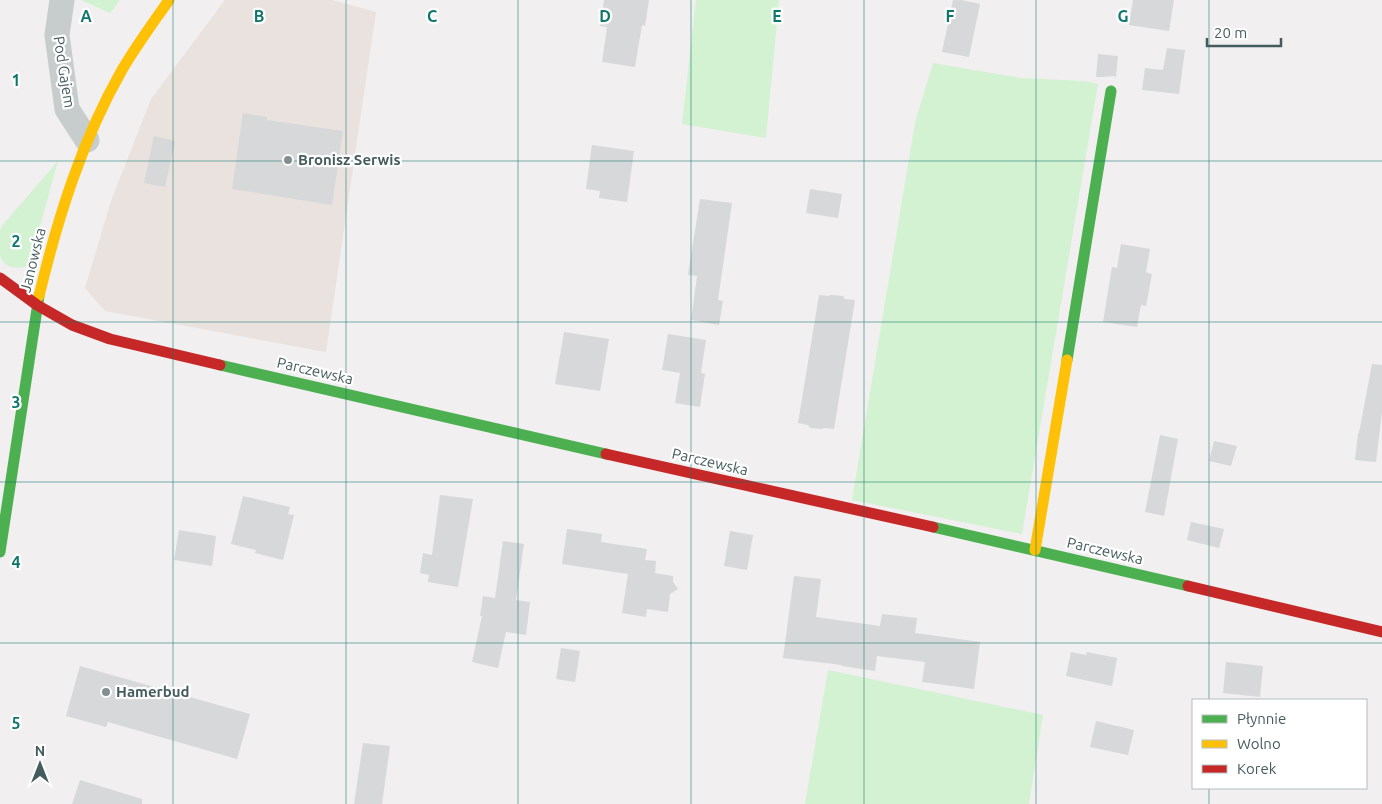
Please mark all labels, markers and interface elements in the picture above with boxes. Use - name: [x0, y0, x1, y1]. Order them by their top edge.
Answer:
- text: A: [80, 7, 92, 25]
- text: B: [254, 7, 264, 25]
- text: C: [427, 7, 437, 25]
- text: D: [599, 7, 611, 25]
- text: E: [772, 7, 782, 25]
- text: F: [946, 7, 955, 25]
- text: G: [1117, 7, 1129, 25]
- scale bar: [1207, 15, 1281, 47]
- text: 20 m: [1214, 24, 1247, 41]
- street label: Pod Gajem: [50, 35, 79, 109]
- text: 1: [11, 71, 21, 89]
- place label: Bronisz Serwis: [298, 151, 401, 168]
- marker: Bronisz Serwis: [282, 154, 294, 166]
- street label: Janowska: [16, 226, 49, 294]
- text: 2: [11, 232, 21, 250]
- street label: Parczewska: [275, 353, 355, 388]
- text: 3: [11, 393, 21, 411]
- street label: Parczewska: [670, 444, 750, 479]
- street label: Parczewska: [1065, 533, 1145, 568]
- text: 4: [11, 553, 21, 571]
- place label: Hamerbud: [116, 683, 190, 700]
- marker: Hamerbud: [100, 686, 112, 698]
- legend: [1192, 699, 1367, 789]
- text: Płynnie: [1237, 710, 1286, 727]
- text: 5: [11, 714, 21, 732]
- text: Wolno: [1237, 735, 1281, 752]
- north arrow: [15, 739, 65, 789]
- text: N: [35, 743, 45, 759]
- text: Korek: [1237, 760, 1277, 777]

